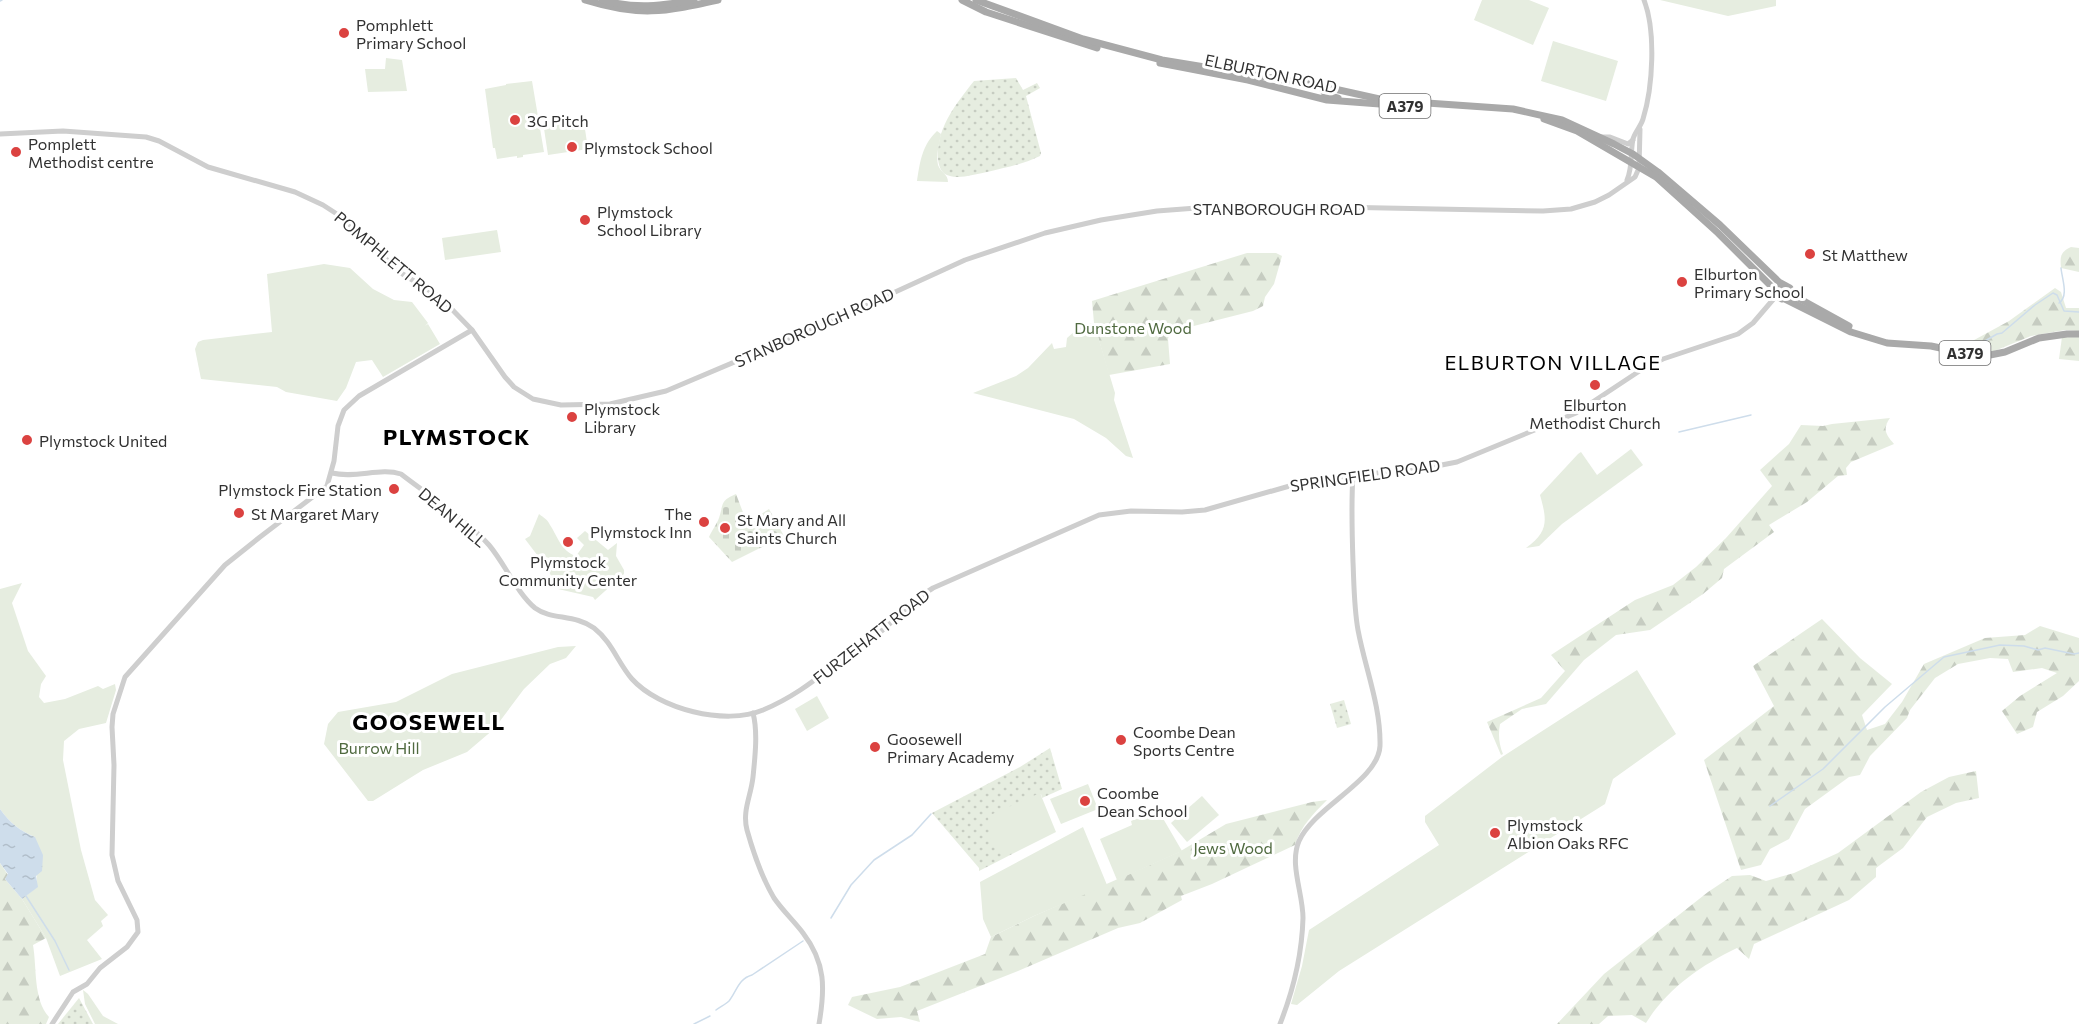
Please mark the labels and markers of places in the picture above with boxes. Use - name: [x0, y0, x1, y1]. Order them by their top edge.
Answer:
- place label: Pomphlett Primary School: [356, 15, 466, 52]
- marker: Pomphlett Primary School: [337, 26, 351, 40]
- place label: 3G Pitch: [527, 111, 589, 130]
- marker: 3G Pitch: [508, 113, 522, 127]
- place label: Pomplett Methodist centre: [28, 134, 154, 171]
- place label: Plymstock School: [584, 138, 713, 157]
- marker: Plymstock School: [565, 140, 579, 154]
- marker: Pomplett Methodist centre: [9, 145, 23, 159]
- place label: Plymstock School Library: [597, 202, 702, 239]
- marker: Plymstock School Library: [578, 213, 592, 227]
- place label: St Matthew: [1822, 245, 1908, 264]
- marker: St Matthew: [1803, 247, 1817, 261]
- place label: Elburton Primary School: [1694, 264, 1804, 301]
- marker: Elburton Primary School: [1675, 275, 1689, 289]
- marker: Elburton Methodist Church: [1588, 378, 1602, 392]
- place label: Elburton Methodist Church: [1529, 395, 1661, 432]
- place label: Plymstock Library: [584, 399, 660, 436]
- marker: Plymstock Library: [565, 410, 579, 424]
- place label: Plymstock United: [39, 431, 167, 450]
- marker: Plymstock United: [20, 433, 34, 447]
- place label: Plymstock Fire Station: [218, 480, 382, 499]
- marker: Plymstock Fire Station: [387, 482, 401, 496]
- place label: St Margaret Mary: [251, 504, 379, 523]
- place label: The Plymstock Inn: [590, 504, 692, 541]
- marker: St Margaret Mary: [232, 506, 246, 520]
- place label: St Mary and All Saints Church: [737, 510, 846, 547]
- marker: The Plymstock Inn: [697, 515, 711, 529]
- marker: St Mary and All Saints Church: [718, 521, 732, 535]
- marker: Plymstock Community Center: [561, 535, 575, 549]
- place label: Plymstock Community Center: [499, 552, 638, 589]
- place label: Coombe Dean Sports Centre: [1133, 722, 1236, 759]
- place label: Goosewell Primary Academy: [887, 729, 1014, 766]
- marker: Coombe Dean Sports Centre: [1114, 733, 1128, 747]
- marker: Goosewell Primary Academy: [868, 740, 882, 754]
- place label: Coombe Dean School: [1097, 783, 1187, 820]
- marker: Coombe Dean School: [1078, 794, 1092, 808]
- place label: Plymstock Albion Oaks RFC: [1507, 815, 1629, 852]
- marker: Plymstock Albion Oaks RFC: [1488, 826, 1502, 840]

